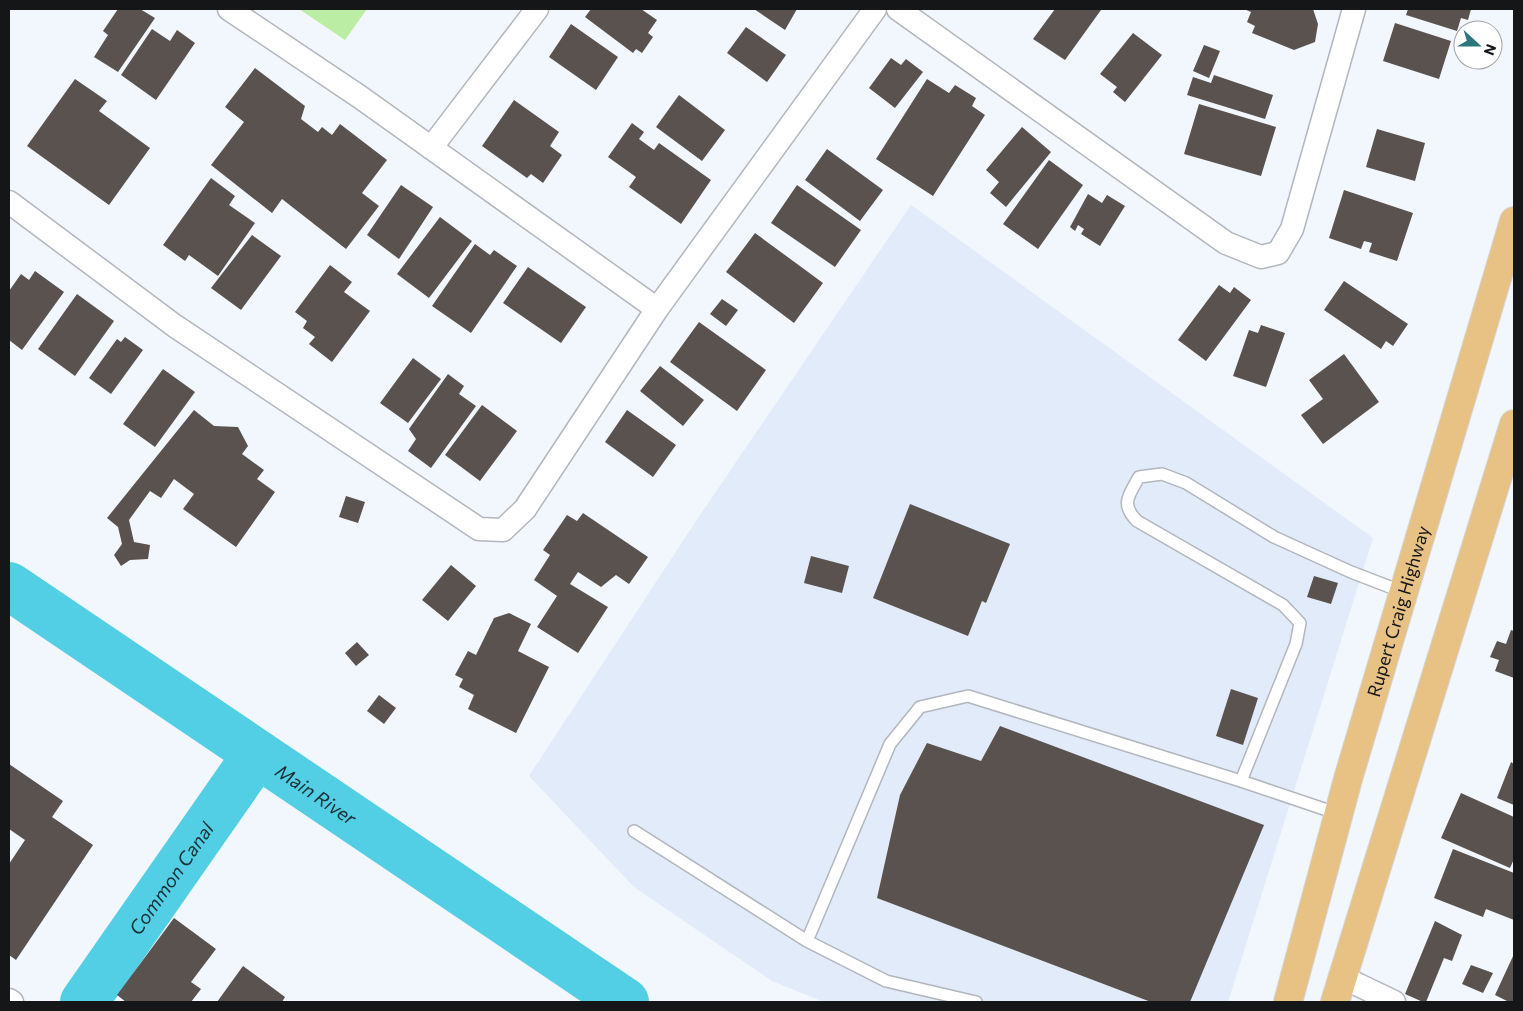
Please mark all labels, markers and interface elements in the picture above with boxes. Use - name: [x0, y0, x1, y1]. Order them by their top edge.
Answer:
- north arrow: [1453, 20, 1503, 70]
- text: N: [1481, 42, 1500, 58]
- street label: Rupert Craig Highway: [1362, 523, 1434, 699]
- water label: Main River: [272, 758, 362, 830]
- water label: Common Canal: [123, 816, 218, 939]

